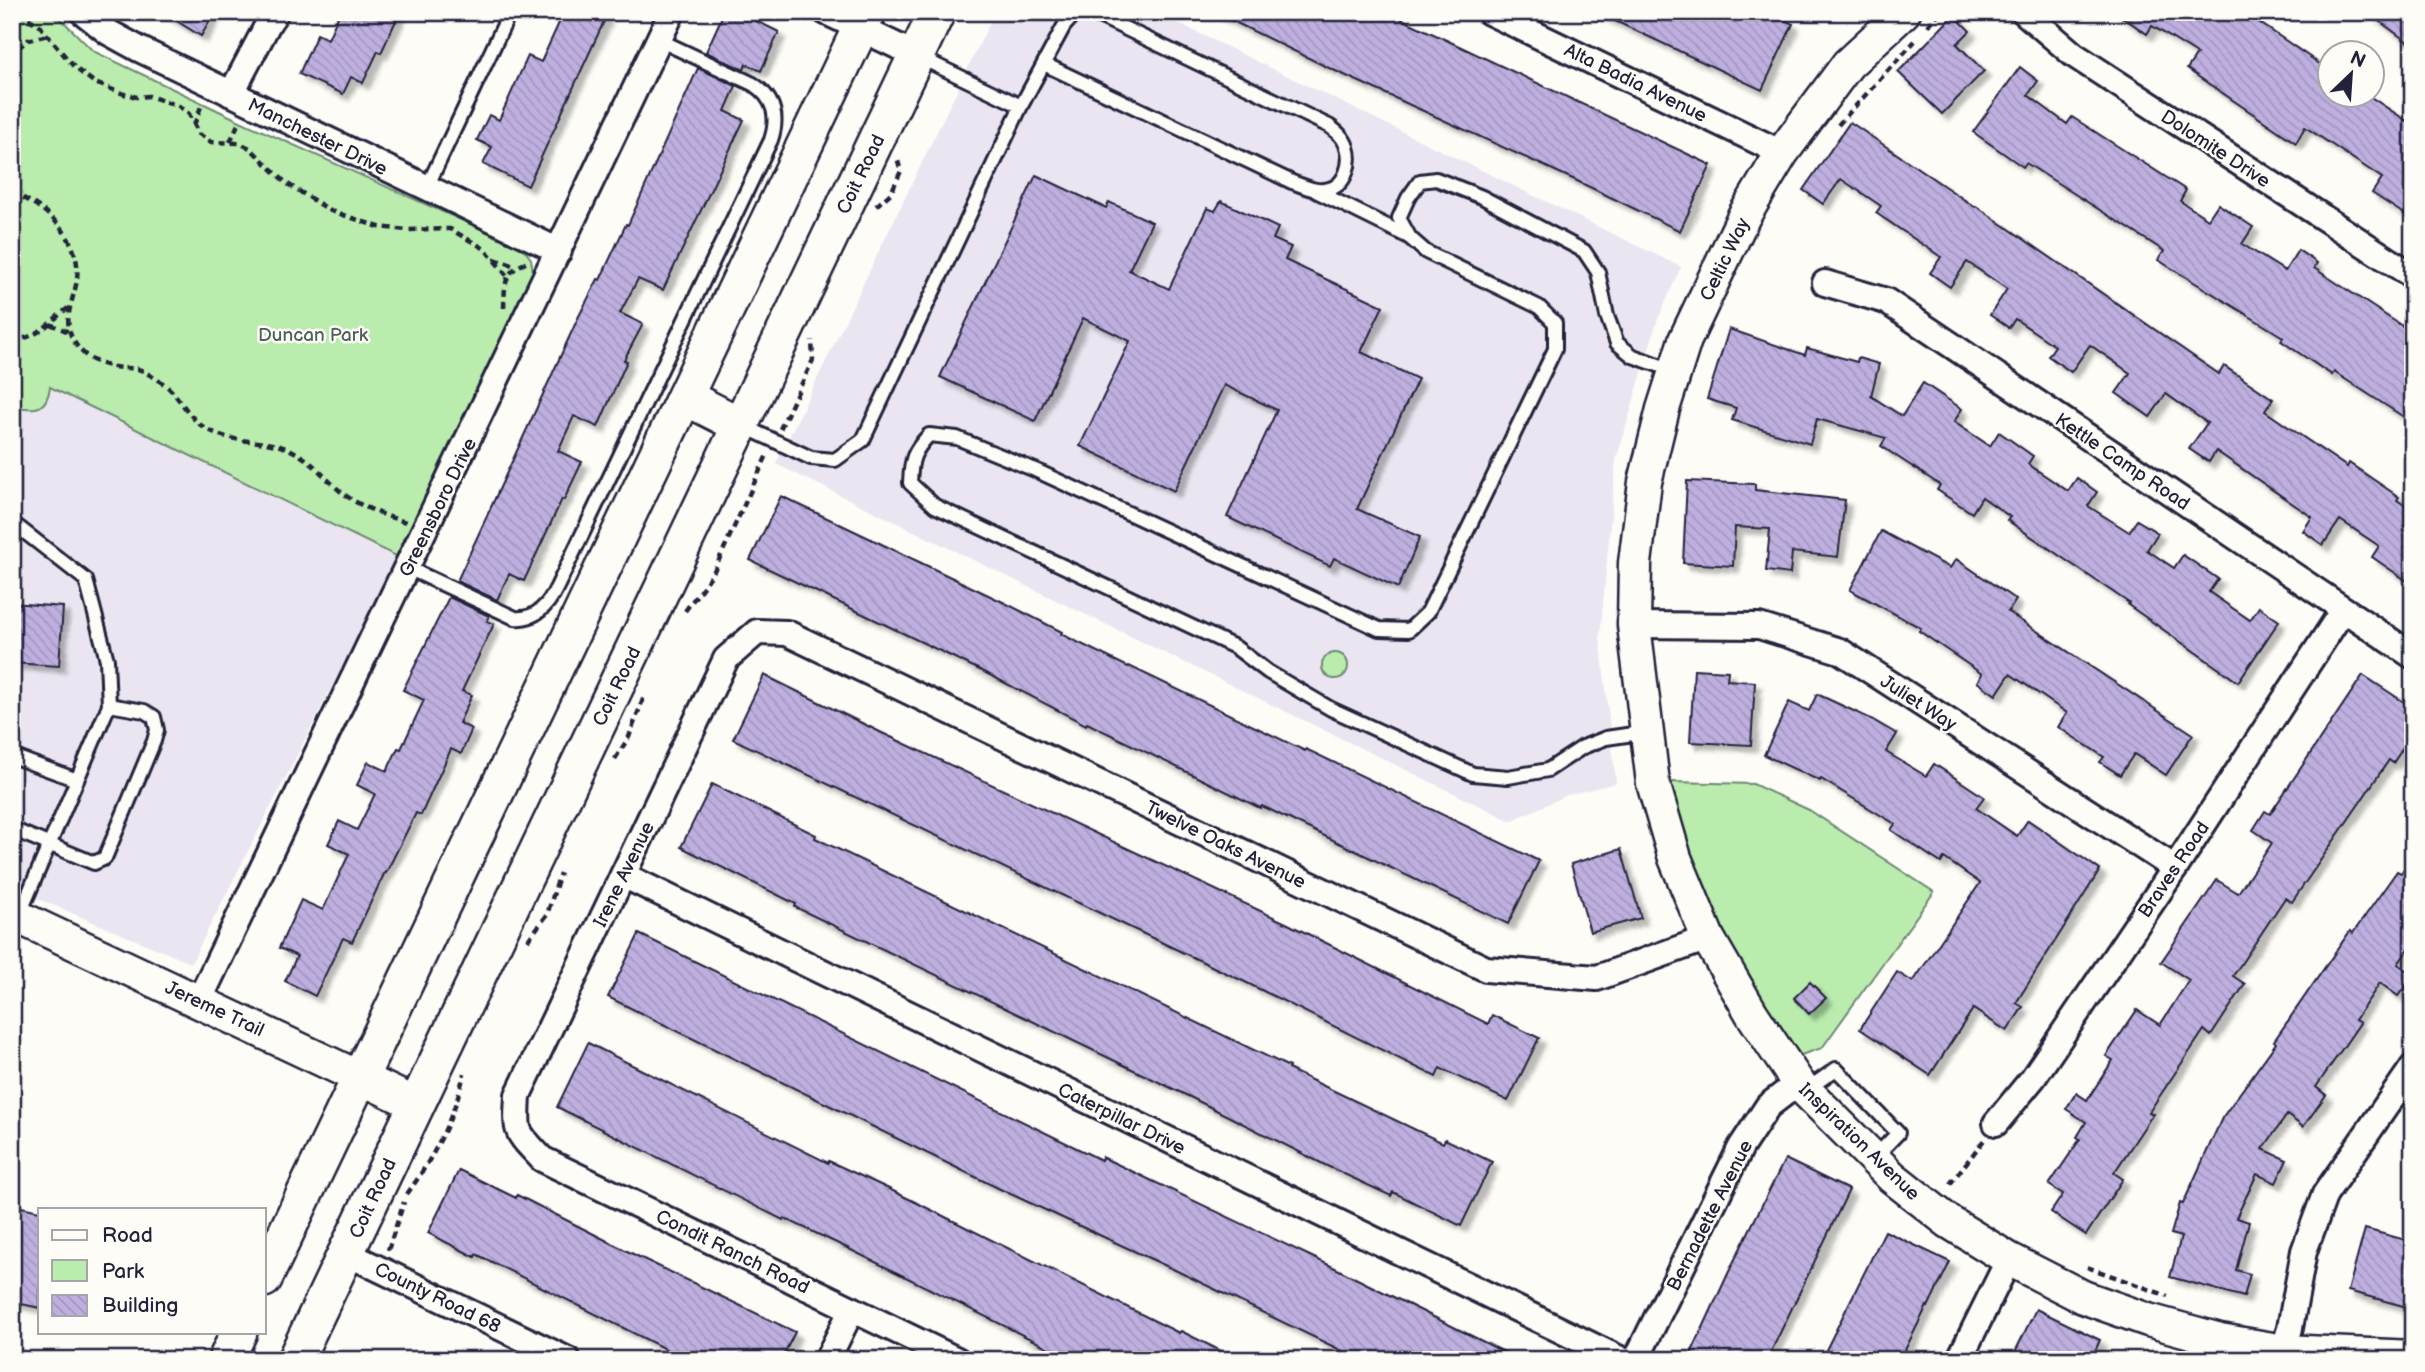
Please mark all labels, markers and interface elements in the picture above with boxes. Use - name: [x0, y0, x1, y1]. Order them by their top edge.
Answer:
- north arrow: [2316, 38, 2386, 108]
- street label: Alta Badia Avenue: [1560, 39, 1710, 128]
- text: N: [2346, 47, 2369, 73]
- street label: Manchester Drive: [244, 94, 391, 181]
- street label: Dolomite Drive: [2156, 105, 2274, 193]
- street label: Coit Road: [832, 131, 890, 218]
- street label: Celtic Way: [1695, 214, 1755, 305]
- park label: Duncan Park: [258, 324, 369, 347]
- street label: Kettle Camp Road: [2050, 409, 2194, 516]
- street label: Greensboro Drive: [395, 434, 482, 581]
- street label: Coit Road: [588, 643, 646, 730]
- street label: Juliet Way: [1876, 670, 1961, 737]
- street label: Twelve Oaks Avenue: [1141, 796, 1309, 894]
- street label: Braves Road: [2134, 817, 2215, 922]
- street label: Irene Avenue: [589, 818, 660, 931]
- street label: Jereme Trail: [161, 976, 267, 1042]
- street label: Inspiration Avenue: [1794, 1078, 1924, 1206]
- street label: Caterpillar Drive: [1054, 1079, 1189, 1160]
- street label: Bernadette Avenue: [1662, 1136, 1758, 1295]
- street label: Coit Road: [345, 1155, 402, 1242]
- street label: Condit Ranch Road: [652, 1205, 813, 1300]
- legend: [38, 1208, 266, 1334]
- text: Road: [102, 1223, 153, 1248]
- street label: County Road 68: [371, 1258, 504, 1339]
- text: Park: [102, 1259, 145, 1284]
- text: Building: [102, 1293, 178, 1318]

